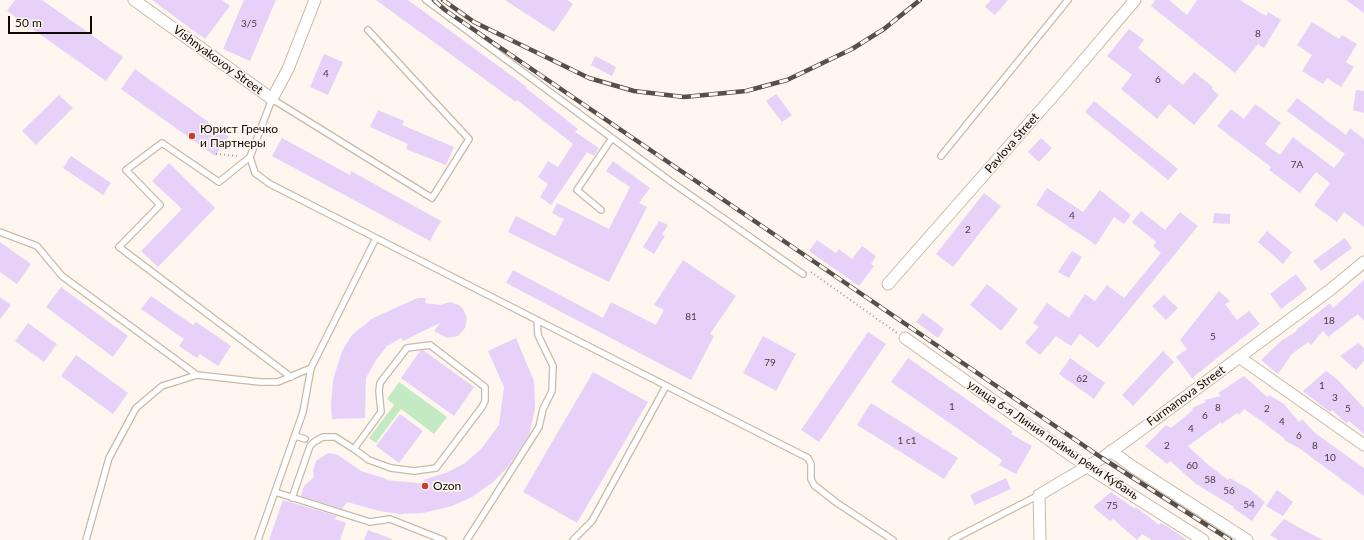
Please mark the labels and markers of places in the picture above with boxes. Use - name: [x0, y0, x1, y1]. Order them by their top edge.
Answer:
- place label: Юрист Гречко и Партнеры: [200, 122, 278, 150]
- marker: Юрист Гречко и Партнеры: [187, 131, 197, 141]
- place label: Ozon: [433, 479, 461, 493]
- marker: Ozon: [420, 481, 430, 491]

